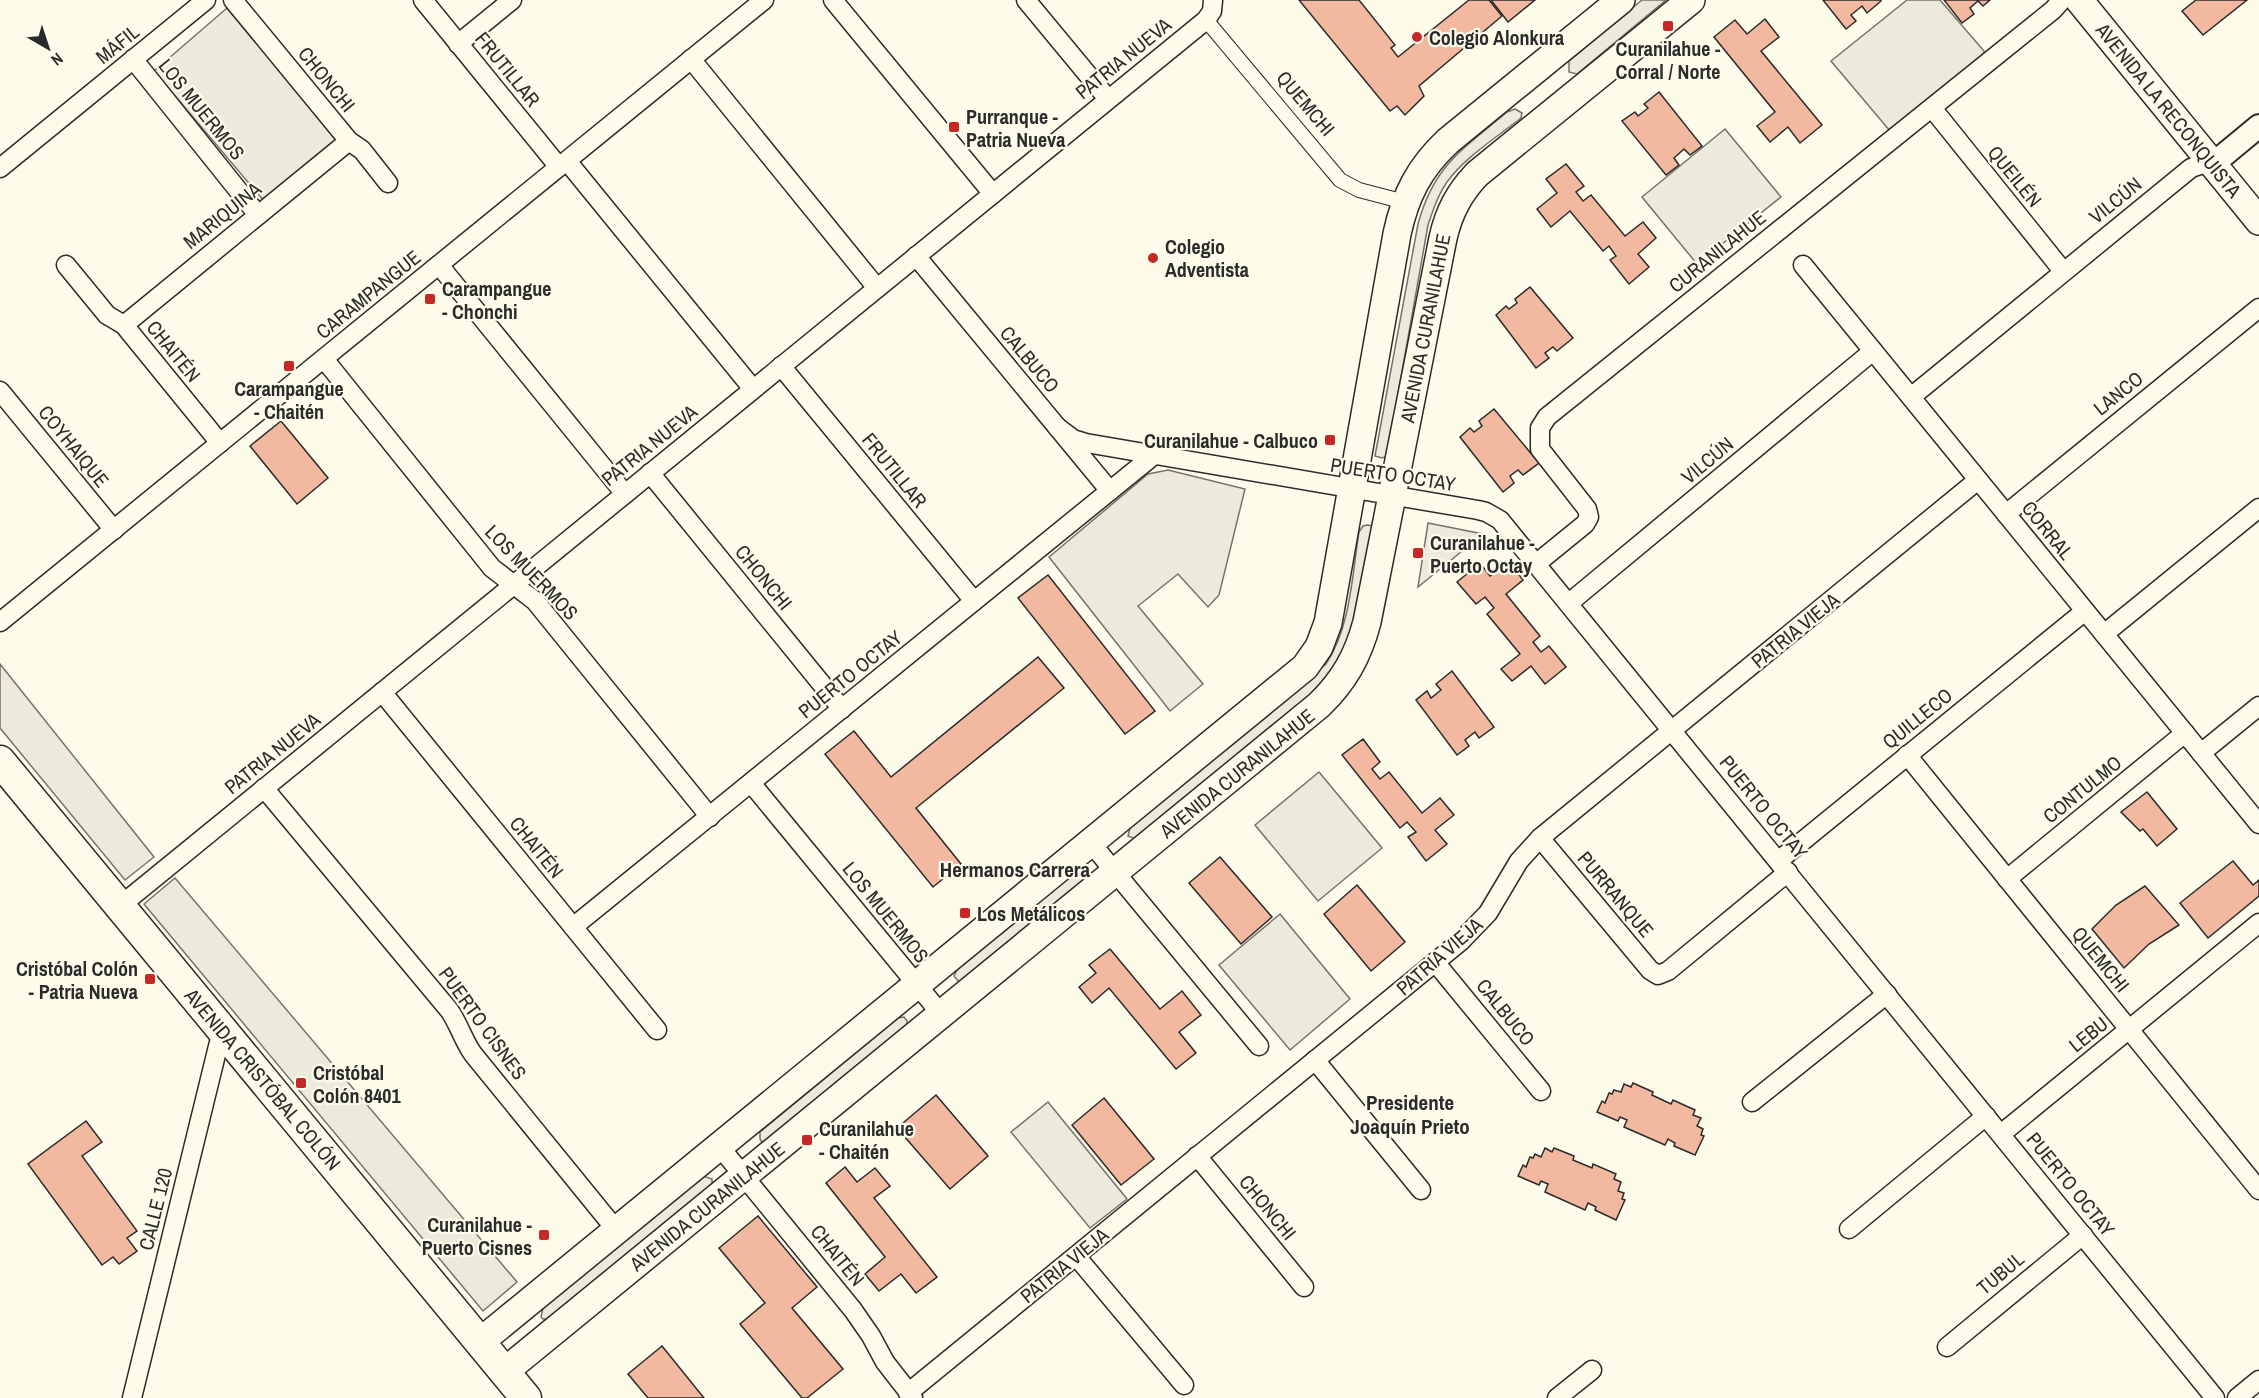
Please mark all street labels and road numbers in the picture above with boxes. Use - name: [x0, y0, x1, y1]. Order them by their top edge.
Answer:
- street label: PATRIA NUEVA: [1070, 11, 1177, 105]
- street label: AVENIDA LA RECONQUISTA: [2090, 16, 2248, 203]
- street label: MÁFIL: [90, 18, 144, 70]
- street label: FRUTILLAR: [469, 26, 547, 112]
- street label: CHONCHI: [292, 41, 362, 117]
- street label: LOS MUERMOS: [153, 53, 251, 165]
- street label: QUEMCHI: [1271, 65, 1341, 141]
- street label: QUEILÉN: [1982, 140, 2048, 212]
- street label: VILCÚN: [2083, 171, 2147, 229]
- street label: MARIQUINA: [177, 175, 267, 255]
- street label: CURANILAHUE: [1663, 204, 1771, 298]
- street label: AVENIDA CURANILAHUE: [1393, 231, 1457, 426]
- street label: CARAMPANGUE: [310, 243, 426, 345]
- street label: CHAITÉN: [141, 315, 207, 387]
- street label: CALBUCO: [994, 320, 1066, 398]
- street label: LANCO: [2088, 365, 2148, 421]
- street label: PATRIA NUEVA: [596, 398, 703, 492]
- street label: COYHAIQUE: [33, 399, 115, 493]
- street label: FRUTILLAR: [856, 427, 934, 513]
- street label: VILCÚN: [1675, 430, 1739, 490]
- street label: PUERTO OCTAY: [1328, 451, 1458, 497]
- street label: CORRAL: [2016, 495, 2080, 565]
- street label: LOS MUERMOS: [480, 518, 584, 626]
- street label: CHONCHI: [729, 539, 799, 615]
- street label: PATRIA VIEJA: [1745, 586, 1845, 674]
- street label: PUERTO OCTAY: [792, 624, 908, 724]
- street label: QUILLECO: [1876, 681, 1958, 755]
- street label: AVENIDA CURANILAHUE: [1153, 702, 1320, 845]
- street label: PATRIA NUEVA: [219, 706, 326, 800]
- street label: PUERTO OCTAY: [1714, 749, 1814, 865]
- street label: CONTULMO: [2037, 749, 2127, 829]
- street label: CHAITÉN: [504, 811, 570, 883]
- street label: PURRANQUE: [1572, 845, 1660, 943]
- street label: LOS MUERMOS: [837, 856, 935, 968]
- street label: PATRIA VIEJA: [1390, 911, 1488, 1001]
- street label: QUEMCHI: [2066, 920, 2136, 998]
- street label: PUERTO CISNES: [433, 961, 533, 1085]
- street label: CALBUCO: [1471, 973, 1541, 1051]
- street label: AVENIDA CRISTÓBAL COLÓN: [178, 982, 347, 1176]
- street label: LEBU: [2063, 1010, 2113, 1058]
- street label: PUERTO OCTAY: [2021, 1126, 2121, 1242]
- street label: AVENIDA CURANILAHUE: [623, 1135, 790, 1278]
- street label: CALLE 120: [132, 1165, 178, 1253]
- street label: CHONCHI: [1233, 1169, 1303, 1245]
- street label: CHAITÉN: [805, 1219, 871, 1291]
- street label: PATRIA VIEJA: [1014, 1221, 1114, 1309]
- street label: TUBUL: [1971, 1245, 2029, 1301]

